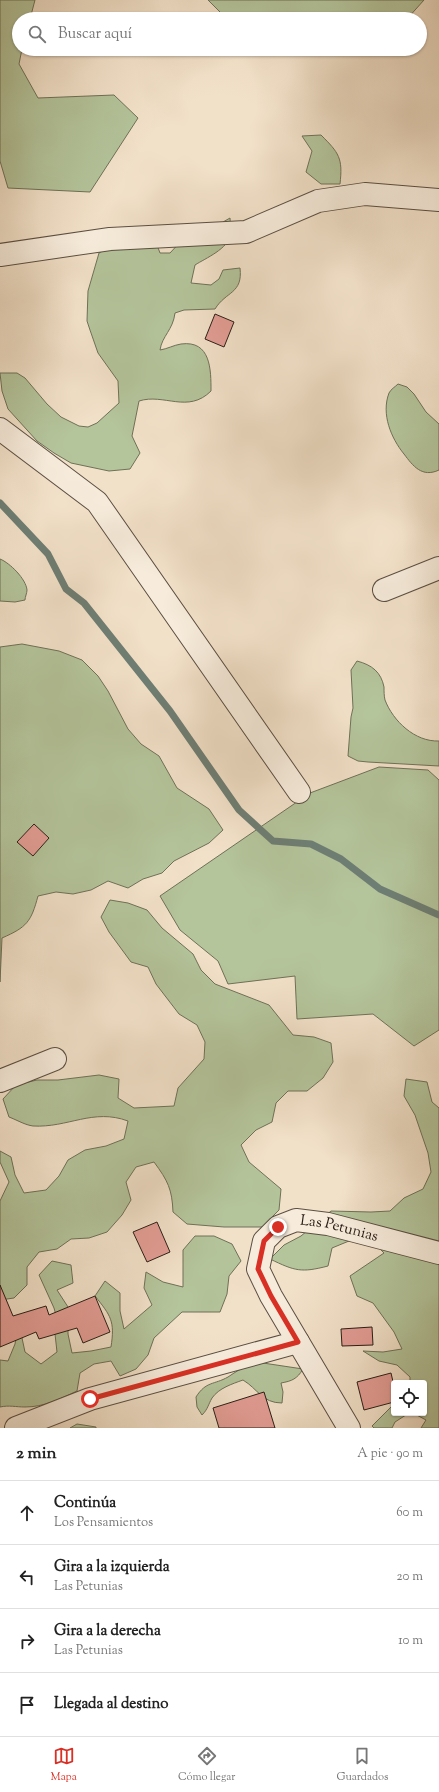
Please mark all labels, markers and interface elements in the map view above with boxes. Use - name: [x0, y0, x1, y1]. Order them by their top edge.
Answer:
- search box: [12, 12, 427, 56]
- icon: search: [26, 23, 48, 45]
- text: Buscar aquí: [58, 24, 132, 45]
- street label: Las Petunias: [299, 1210, 381, 1247]
- route end: [269, 1218, 287, 1236]
- map controls: [391, 1380, 427, 1416]
- button: locate: [391, 1380, 427, 1416]
- route start: [81, 1390, 99, 1408]
- text: 2 min: [16, 1442, 57, 1466]
- text: A pie · 90 m: [357, 1445, 423, 1463]
- text: Continúa: [54, 1493, 116, 1514]
- icon: ahead: [16, 1502, 38, 1524]
- text: 60 m: [396, 1504, 423, 1522]
- text: Los Pensamientos: [54, 1514, 153, 1532]
- text: Gira a la izquierda: [54, 1557, 170, 1578]
- icon: left: [16, 1566, 38, 1588]
- text: 20 m: [397, 1568, 423, 1586]
- text: Las Petunias: [54, 1578, 123, 1596]
- text: Gira a la derecha: [54, 1621, 161, 1642]
- icon: right: [16, 1630, 38, 1652]
- text: 10 m: [398, 1632, 423, 1650]
- text: Las Petunias: [54, 1642, 123, 1660]
- icon: arrive: [16, 1694, 38, 1716]
- text: Llegada al destino: [54, 1694, 169, 1715]
- tab: Mapa: [51, 1745, 77, 1785]
- tab: Cómo llegar: [178, 1745, 235, 1785]
- tab: Guardados: [336, 1745, 388, 1785]

